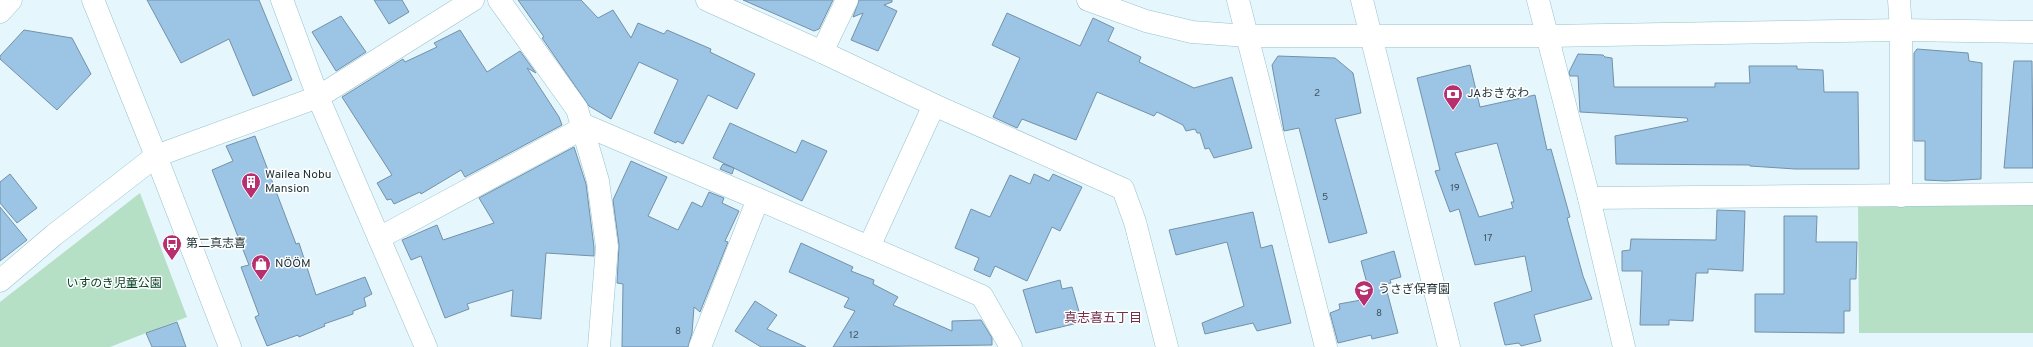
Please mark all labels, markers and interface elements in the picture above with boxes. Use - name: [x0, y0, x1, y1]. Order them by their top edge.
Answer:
- bank icon: JAおきなわ: [1442, 83, 1464, 111]
- place label: JAおきなわ: [1467, 86, 1529, 102]
- house number: 2: [1314, 87, 1320, 100]
- place label: Wailea Nobu Mansion: [265, 167, 332, 197]
- building icon: Wailea Nobu Mansion: [240, 171, 262, 199]
- house number: 19: [1450, 182, 1460, 195]
- house number: 5: [1322, 191, 1328, 204]
- house number: 17: [1484, 232, 1492, 245]
- bus stop icon: 第二真志喜: [161, 233, 183, 261]
- place label: 第二真志喜: [186, 236, 246, 252]
- shop icon: NÖÖM: [250, 253, 272, 281]
- place label: NÖÖM: [275, 256, 311, 272]
- park label: いすのき児童公園: [66, 276, 162, 292]
- school or university icon: うさぎ保育園: [1353, 279, 1375, 307]
- place label: うさぎ保育園: [1378, 282, 1450, 298]
- house number: 8: [1376, 307, 1382, 320]
- district label: 真志喜五丁目: [1064, 311, 1142, 327]
- house number: 8: [675, 325, 681, 338]
- house number: 12: [849, 329, 859, 342]

